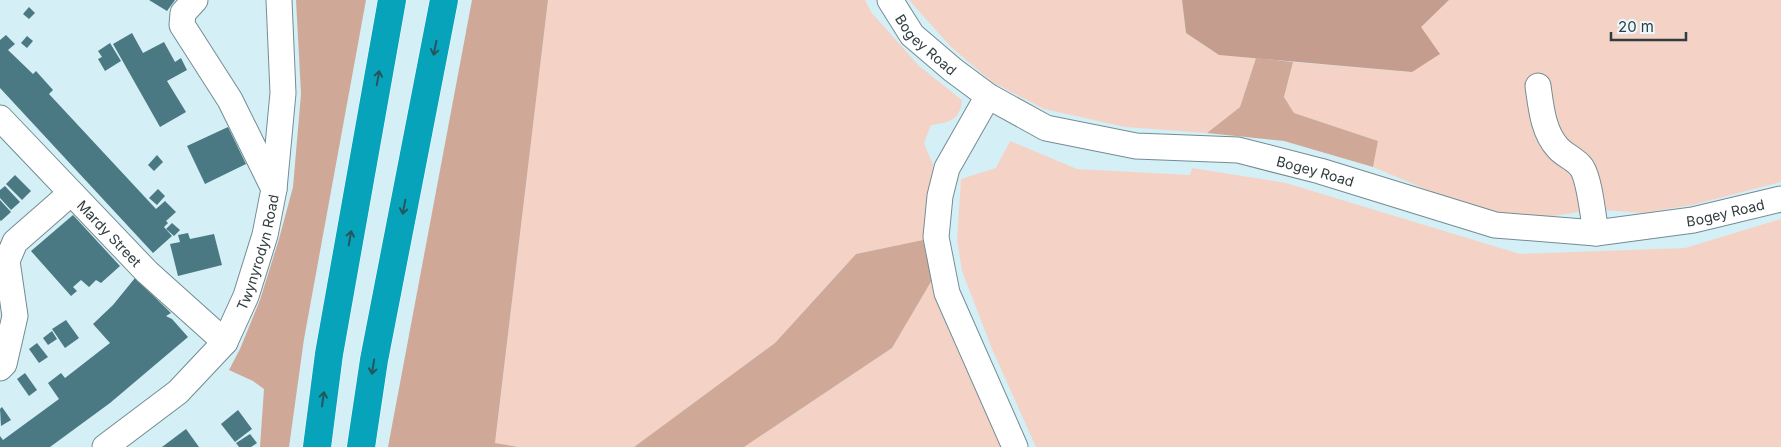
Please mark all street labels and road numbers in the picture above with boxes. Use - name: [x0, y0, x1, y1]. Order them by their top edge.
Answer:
- street label: Bogey Road: [892, 11, 960, 78]
- street label: Bogey Road: [1275, 152, 1356, 190]
- street label: Twynyrodyn Road: [232, 193, 281, 313]
- street label: Bogey Road: [1685, 195, 1766, 229]
- street label: Mardy Street: [74, 196, 146, 270]

